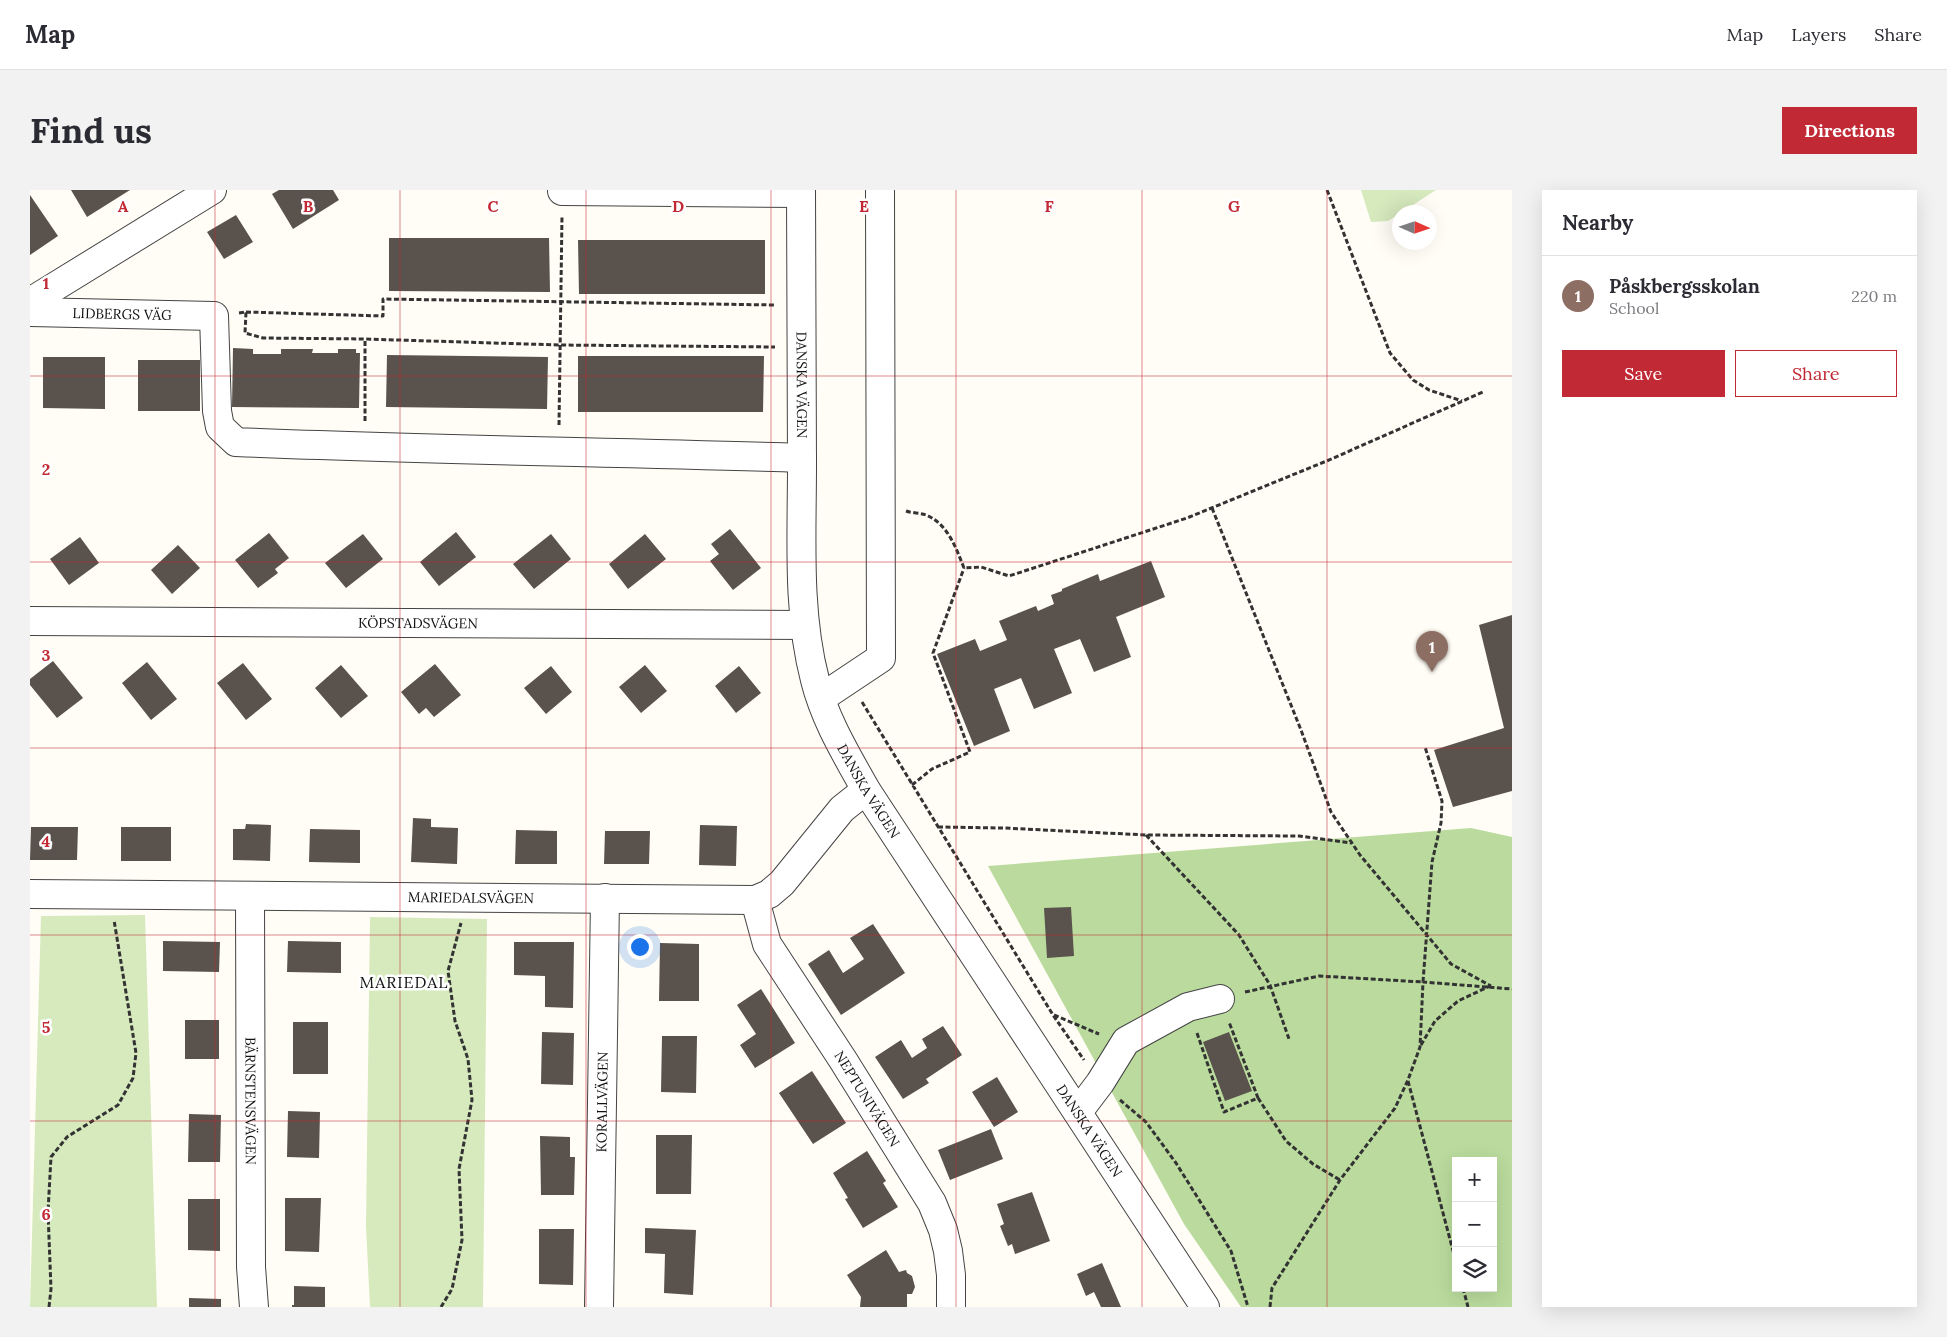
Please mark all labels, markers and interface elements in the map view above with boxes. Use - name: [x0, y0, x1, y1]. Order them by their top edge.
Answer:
- text: Map: [25, 19, 75, 50]
- text: Map: [1727, 23, 1763, 46]
- text: Layers: [1791, 23, 1846, 46]
- text: Share: [1874, 23, 1922, 46]
- button: Directions: [1782, 107, 1917, 154]
- text: Find us: [30, 108, 152, 153]
- text: A: [118, 196, 129, 216]
- text: B: [303, 196, 314, 216]
- text: C: [487, 196, 499, 216]
- text: D: [672, 196, 684, 216]
- text: E: [859, 196, 869, 216]
- text: F: [1044, 196, 1054, 216]
- text: G: [1228, 196, 1240, 216]
- north arrow: [1392, 205, 1437, 250]
- text: Nearby: [1562, 209, 1633, 236]
- text: 1: [43, 273, 49, 293]
- text: Påskbergsskolan: [1609, 274, 1760, 298]
- text: 1: [1575, 286, 1581, 306]
- text: 220 m: [1851, 286, 1897, 306]
- text: School: [1609, 298, 1659, 318]
- street label: LIDBERGS VÄG: [72, 304, 172, 324]
- street label: DANSKA VÄGEN: [793, 331, 811, 439]
- button: Save: [1562, 350, 1725, 397]
- button: Share: [1735, 350, 1897, 397]
- text: 2: [42, 459, 50, 479]
- street label: KÖPSTADSVÄGEN: [358, 614, 478, 632]
- pin: 1: [1416, 631, 1448, 672]
- text: 3: [42, 645, 51, 665]
- street label: DANSKA VÄGEN: [833, 741, 904, 842]
- text: 4: [42, 831, 51, 851]
- street label: MARIEDALSVÄGEN: [408, 888, 534, 907]
- your location: [627, 934, 653, 960]
- district label: MARIEDAL: [360, 972, 449, 992]
- text: 5: [42, 1017, 51, 1037]
- street label: BÄRNSTENSVÄGEN: [241, 1037, 260, 1165]
- street label: NEPTUNIVÄGEN: [830, 1047, 904, 1151]
- street label: KORALLVÄGEN: [592, 1051, 612, 1153]
- street label: DANSKA VÄGEN: [1053, 1081, 1126, 1181]
- map controls: [1452, 1157, 1497, 1292]
- button: +: [1452, 1157, 1497, 1202]
- button: −: [1452, 1202, 1497, 1247]
- text: 6: [41, 1204, 51, 1224]
- button: layers: [1452, 1247, 1497, 1292]

